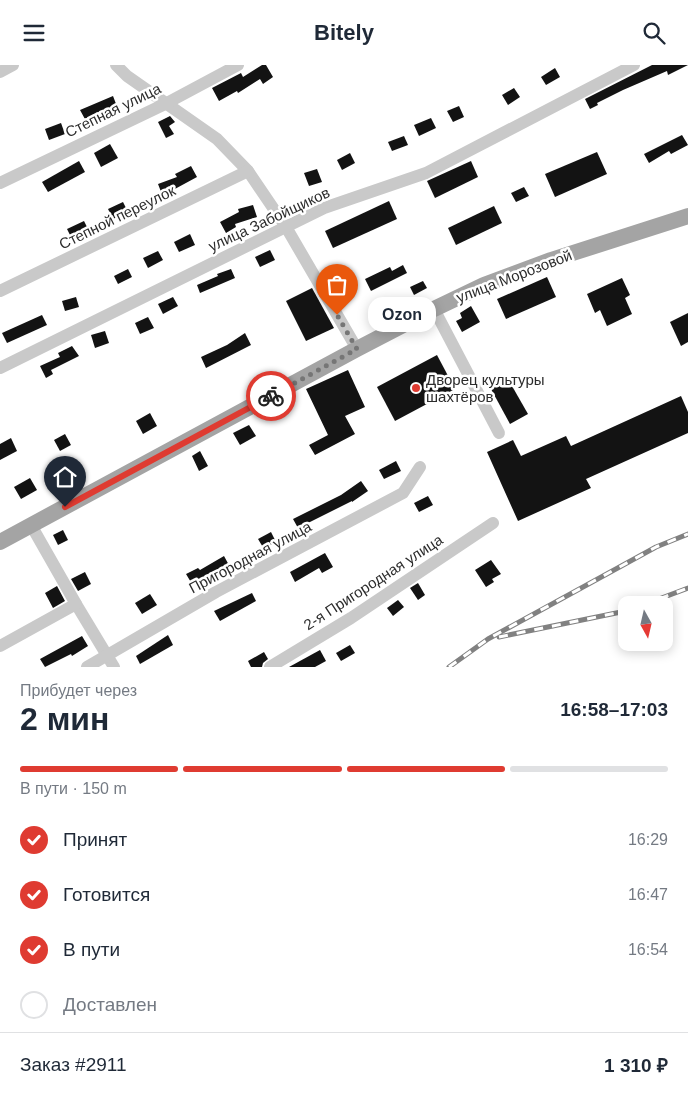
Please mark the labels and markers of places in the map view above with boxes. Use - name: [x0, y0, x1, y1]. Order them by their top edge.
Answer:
- pin: [316, 264, 358, 315]
- callout: Ozon: [367, 297, 434, 333]
- place label: Дворец культуры шахтёров: [426, 371, 545, 405]
- marker: Дворец культуры шахтёров: [410, 382, 422, 394]
- pin: [44, 456, 86, 507]

